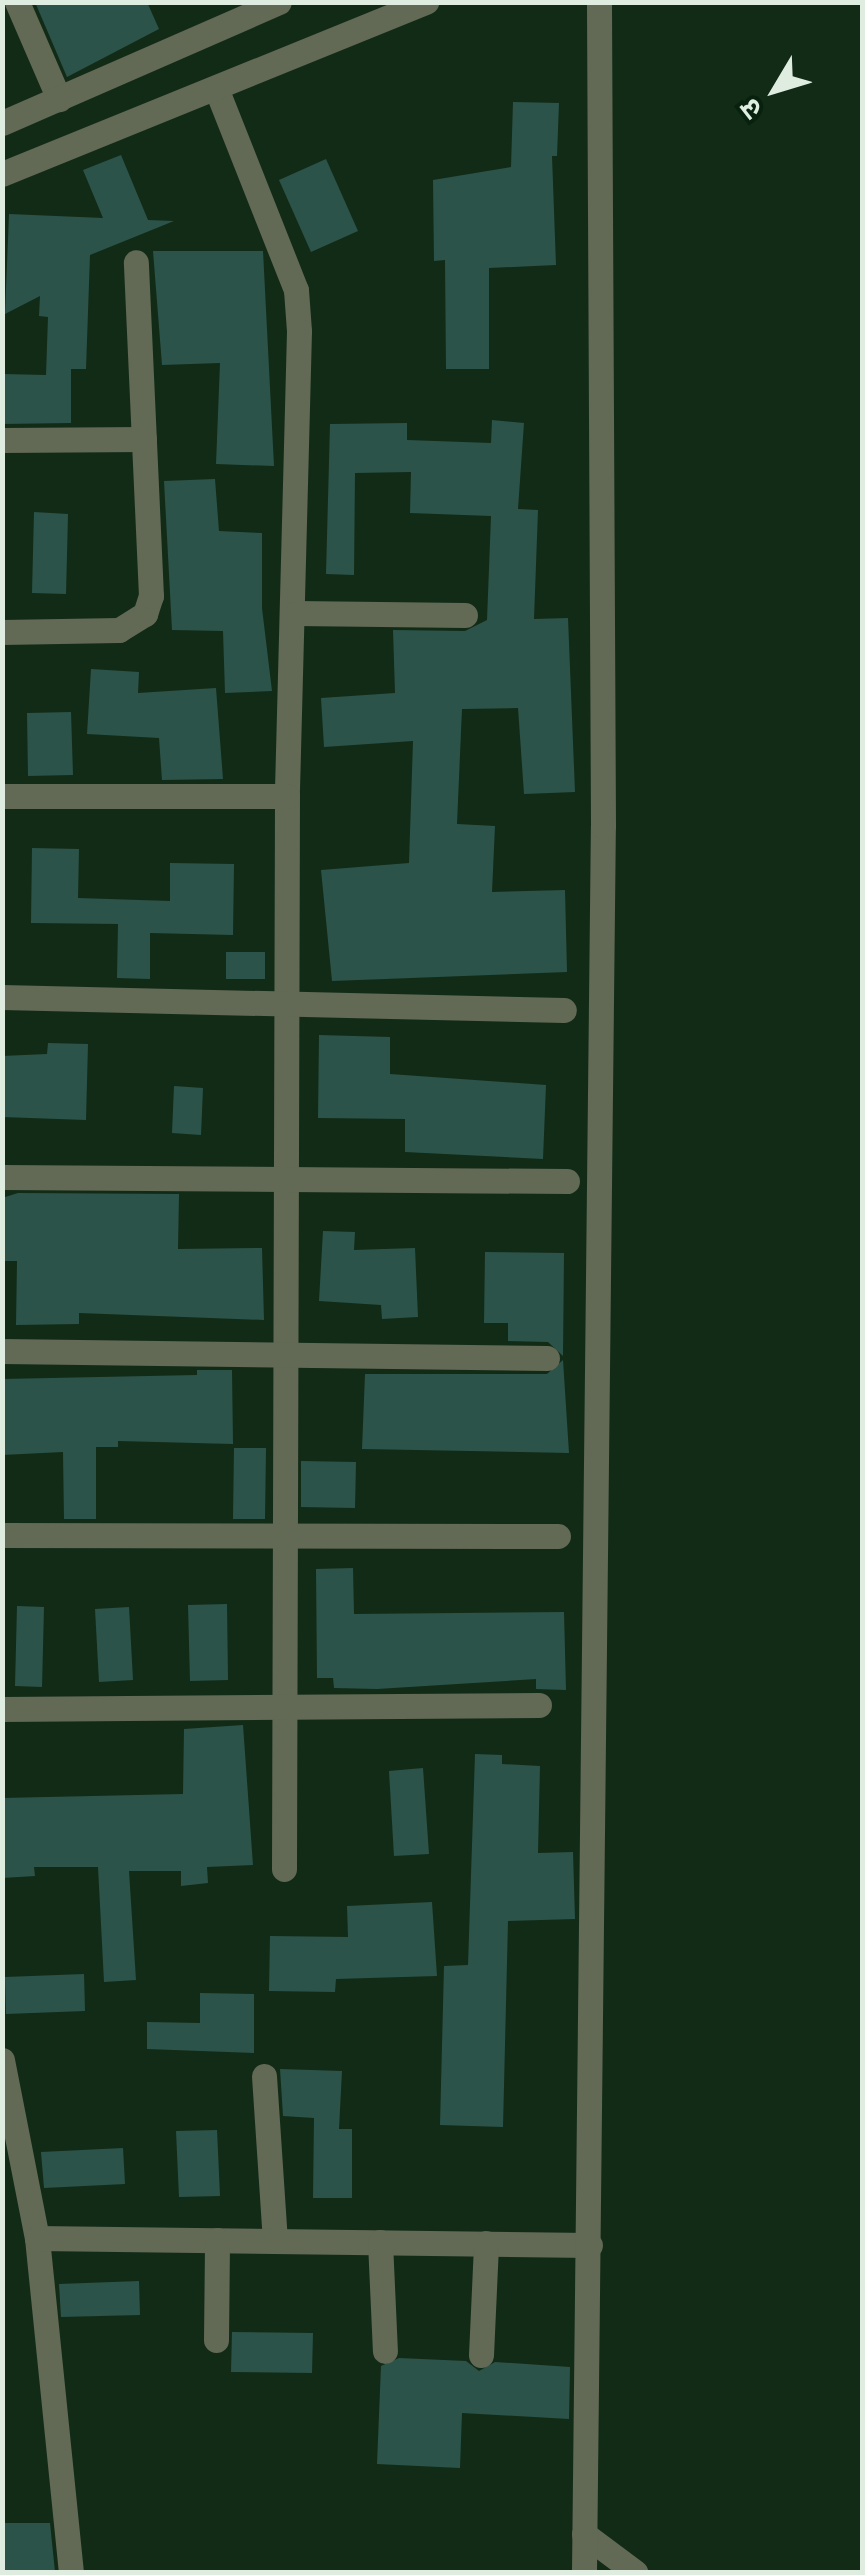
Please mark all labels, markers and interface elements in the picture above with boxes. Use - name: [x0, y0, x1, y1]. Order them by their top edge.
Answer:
- north arrow: [725, 40, 825, 140]
- text: उ: [733, 92, 769, 125]

